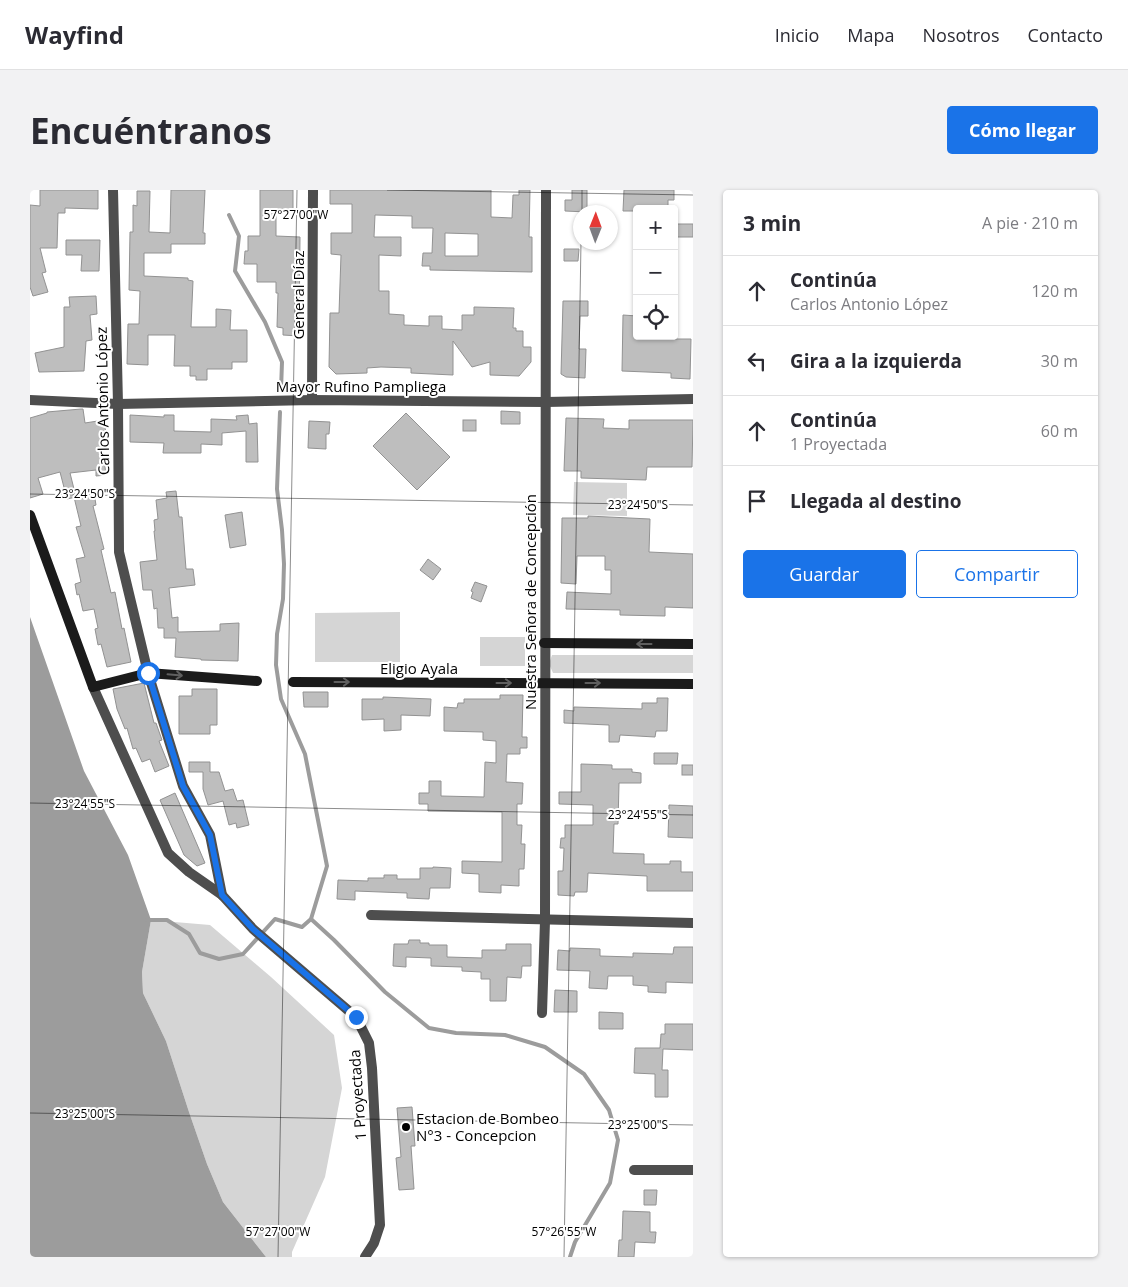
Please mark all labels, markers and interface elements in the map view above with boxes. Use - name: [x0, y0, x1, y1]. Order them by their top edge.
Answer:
- text: Wayfind: [25, 18, 124, 51]
- text: Inicio: [775, 23, 819, 47]
- text: Mapa: [847, 23, 895, 47]
- text: Nosotros: [923, 23, 1000, 47]
- text: Contacto: [1028, 23, 1103, 47]
- button: Cómo llegar: [947, 106, 1098, 154]
- text: Encuéntranos: [30, 107, 272, 154]
- north arrow: [573, 205, 618, 250]
- map controls: [633, 205, 678, 340]
- button: +: [633, 205, 678, 250]
- text: 57°27'00"W: [264, 206, 328, 223]
- text: 3 min: [743, 209, 801, 237]
- text: A pie · 210 m: [982, 212, 1078, 234]
- street label: General Díaz: [288, 250, 308, 340]
- button: −: [633, 250, 678, 295]
- text: Continúa: [790, 267, 877, 293]
- icon: ahead: [743, 277, 771, 305]
- text: 120 m: [1032, 280, 1078, 302]
- text: Carlos Antonio López: [790, 293, 948, 315]
- button: locate: [633, 295, 678, 340]
- street label: Carlos Antonio López: [91, 327, 113, 475]
- icon: left: [743, 347, 771, 375]
- text: Gira a la izquierda: [790, 348, 962, 374]
- text: 30 m: [1041, 350, 1078, 372]
- street label: Mayor Rufino Pampliega: [276, 376, 446, 396]
- text: Continúa: [790, 407, 877, 433]
- icon: ahead: [743, 417, 771, 445]
- text: 60 m: [1041, 420, 1078, 442]
- text: 1 Proyectada: [790, 433, 887, 455]
- text: 23°24'50"S: [55, 485, 115, 502]
- icon: arrive: [743, 487, 771, 515]
- text: Llegada al destino: [790, 488, 962, 514]
- street label: Nuestra Señora de Concepción: [520, 494, 540, 710]
- text: 23°24'50"S: [608, 496, 668, 513]
- button: Guardar: [743, 550, 906, 598]
- button: Compartir: [916, 550, 1078, 598]
- one-way arrow: [637, 639, 653, 649]
- street label: Eligio Ayala: [380, 658, 458, 678]
- route start: [137, 662, 160, 685]
- one-way arrow: [167, 670, 183, 680]
- one-way arrow: [334, 677, 350, 687]
- one-way arrow: [496, 678, 512, 688]
- one-way arrow: [584, 678, 600, 688]
- text: 23°24'55"S: [55, 795, 115, 812]
- text: 23°24'55"S: [608, 806, 668, 823]
- route end: [345, 1006, 368, 1029]
- street label: 1 Proyectada: [344, 1049, 370, 1141]
- text: 23°25'00"S: [55, 1105, 115, 1122]
- place label: Estacion de Bombeo N°3 - Concepcion: [416, 1108, 559, 1145]
- text: 23°25'00"S: [608, 1116, 668, 1133]
- marker: Estacion de Bombeo N°3 - Concepcion: [400, 1121, 412, 1133]
- text: 57°27'00"W: [246, 1223, 310, 1240]
- text: 57°26'55"W: [532, 1223, 596, 1240]

